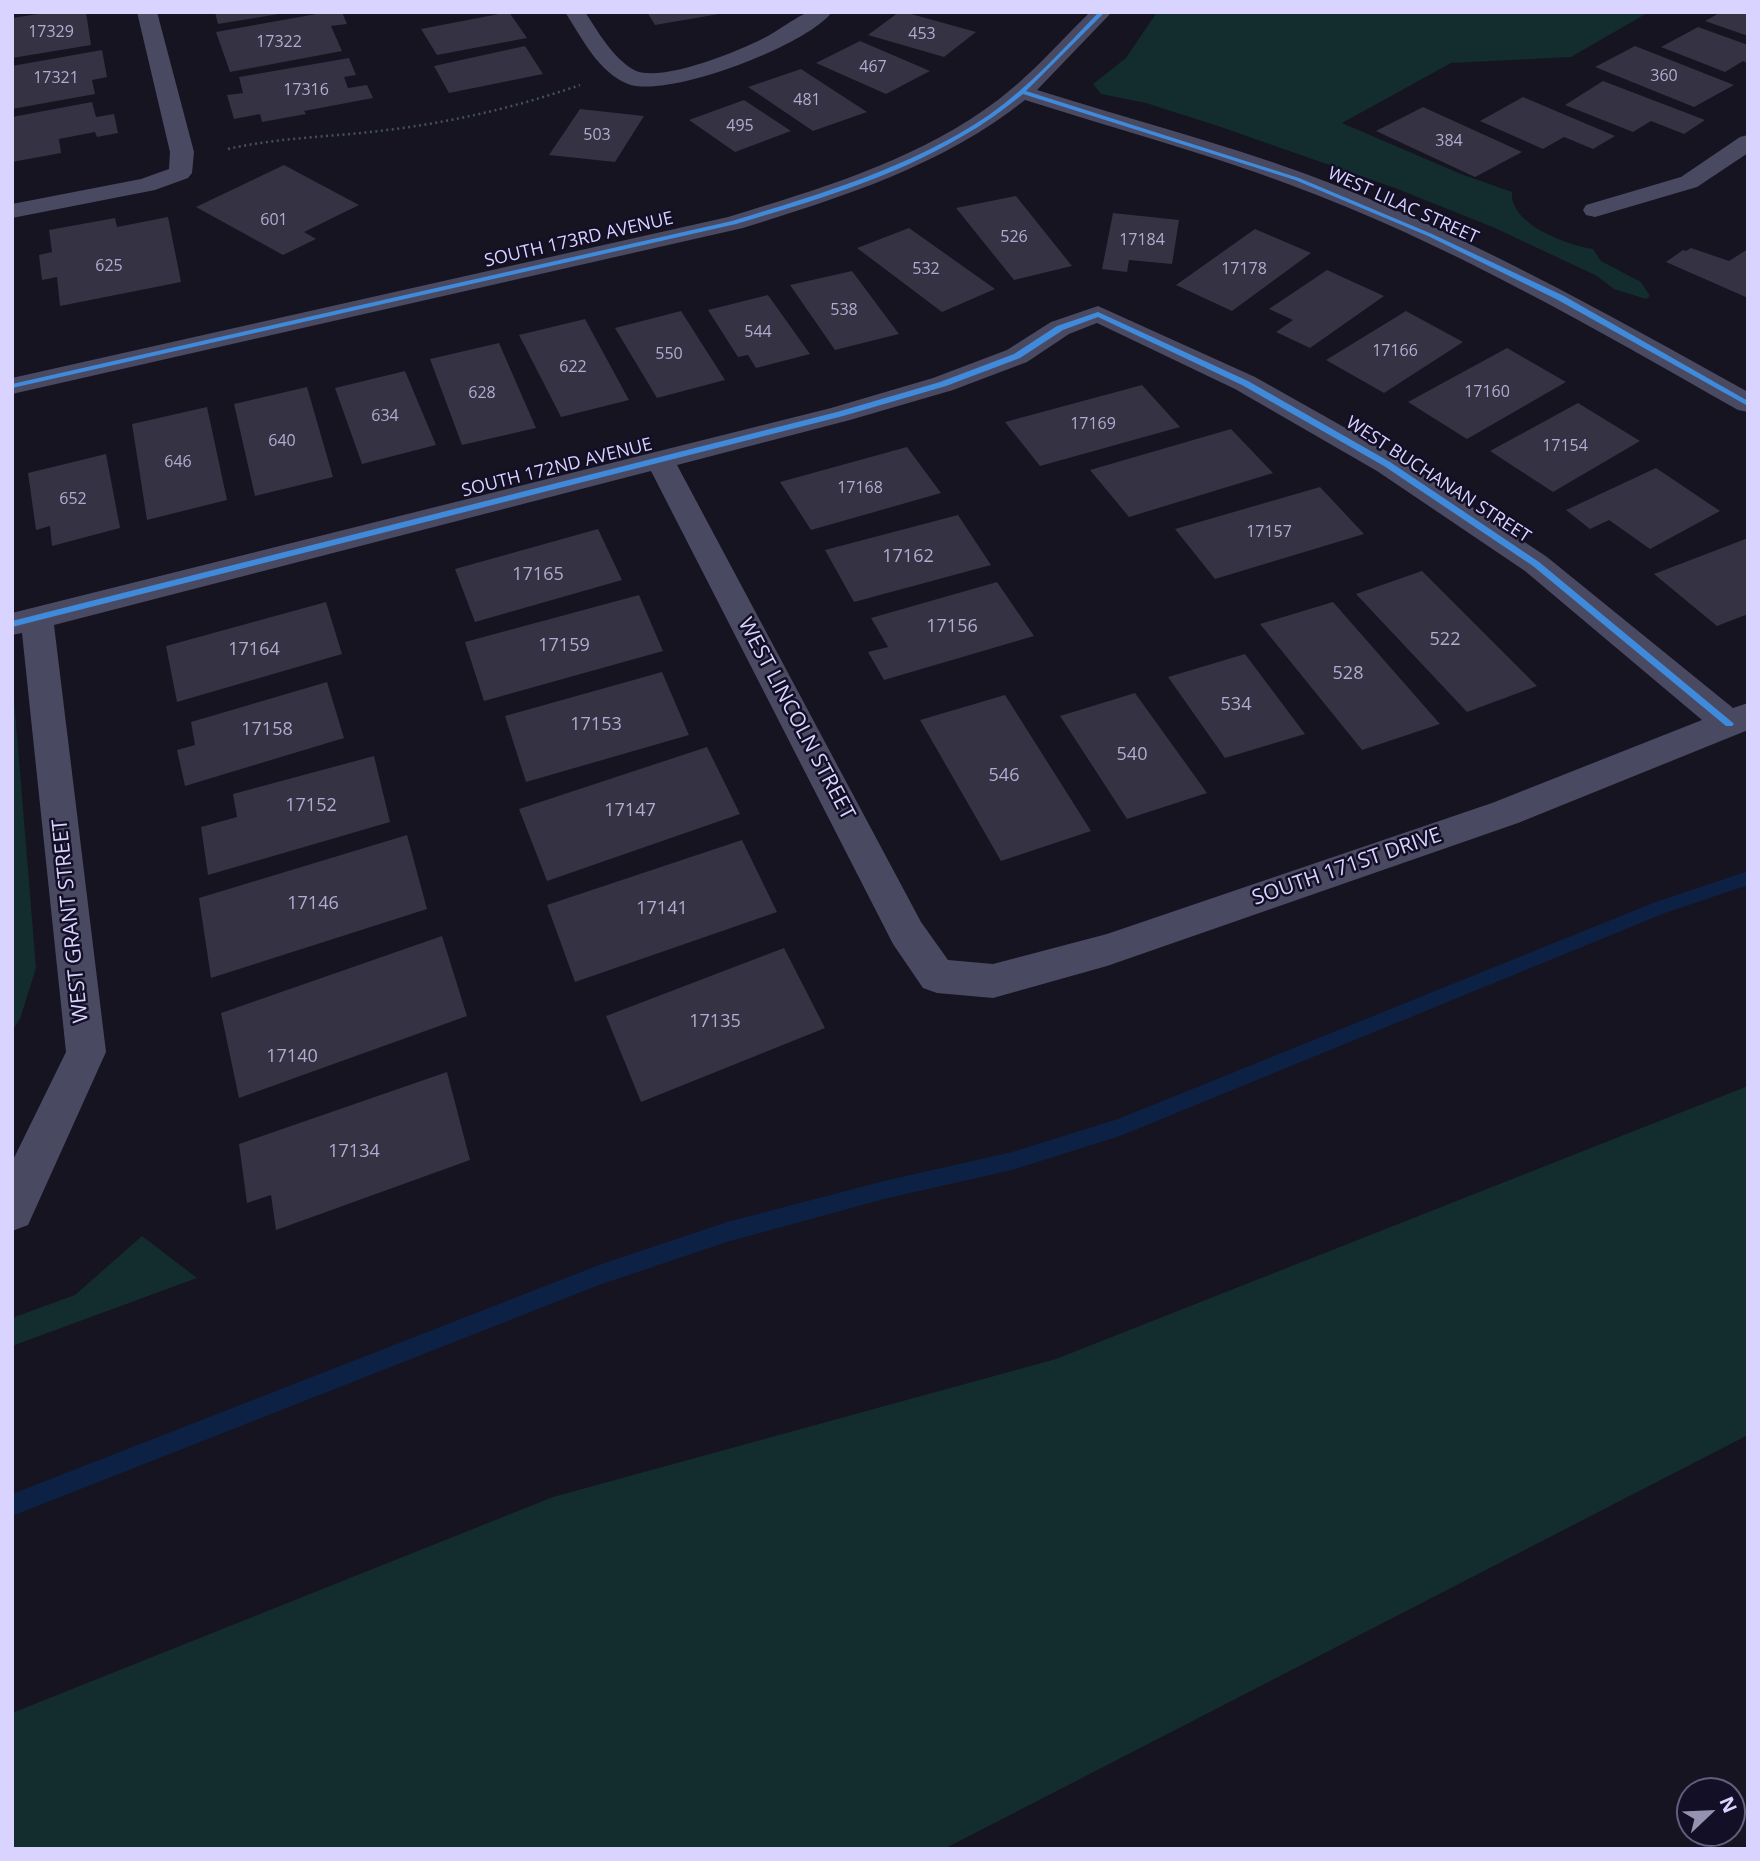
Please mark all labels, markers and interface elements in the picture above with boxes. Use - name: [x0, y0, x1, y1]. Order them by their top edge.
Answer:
- house number: 17329: [28, 22, 74, 42]
- house number: 453: [908, 24, 936, 44]
- house number: 17322: [256, 32, 302, 52]
- house number: 467: [859, 57, 887, 77]
- house number: 360: [1650, 66, 1678, 86]
- house number: 17321: [33, 68, 79, 88]
- house number: 17316: [283, 80, 329, 100]
- house number: 481: [793, 90, 821, 110]
- house number: 495: [726, 116, 754, 136]
- house number: 503: [583, 125, 611, 145]
- house number: 384: [1435, 131, 1463, 151]
- street label: WEST LILAC STREET: [1324, 163, 1482, 249]
- street label: SOUTH 173RD AVENUE: [482, 208, 676, 272]
- house number: 601: [260, 210, 288, 230]
- house number: 526: [1000, 227, 1028, 247]
- house number: 17184: [1119, 230, 1165, 250]
- house number: 625: [95, 256, 123, 276]
- house number: 532: [912, 259, 940, 279]
- house number: 17178: [1221, 259, 1267, 279]
- house number: 538: [830, 300, 858, 320]
- house number: 544: [744, 322, 772, 342]
- house number: 17166: [1372, 341, 1418, 361]
- house number: 550: [655, 344, 683, 364]
- house number: 622: [559, 357, 587, 377]
- house number: 17160: [1464, 382, 1510, 402]
- house number: 628: [468, 383, 496, 403]
- house number: 634: [371, 406, 399, 426]
- street label: WEST BUCHANAN STREET: [1342, 412, 1534, 548]
- house number: 17169: [1070, 414, 1116, 434]
- house number: 640: [268, 431, 296, 451]
- street label: SOUTH 172ND AVENUE: [459, 434, 655, 502]
- house number: 17154: [1542, 436, 1588, 456]
- house number: 646: [164, 452, 192, 472]
- house number: 17168: [837, 478, 883, 498]
- house number: 652: [59, 489, 87, 509]
- house number: 17157: [1246, 522, 1292, 542]
- house number: 17162: [882, 546, 934, 568]
- house number: 17165: [512, 564, 564, 586]
- street label: WEST LINCOLN STREET: [732, 614, 860, 824]
- house number: 17156: [926, 616, 978, 638]
- house number: 522: [1430, 629, 1460, 651]
- house number: 17159: [538, 635, 590, 657]
- house number: 17164: [228, 639, 280, 661]
- house number: 528: [1333, 663, 1363, 685]
- house number: 534: [1221, 694, 1251, 716]
- house number: 17153: [570, 714, 622, 736]
- house number: 17158: [241, 719, 293, 741]
- house number: 540: [1117, 744, 1147, 766]
- house number: 546: [989, 765, 1019, 787]
- house number: 17152: [285, 795, 337, 817]
- house number: 17147: [604, 800, 656, 822]
- street label: WEST GRANT STREET: [48, 818, 94, 1024]
- street label: SOUTH 171ST DRIVE: [1249, 823, 1445, 911]
- house number: 17146: [287, 893, 339, 915]
- house number: 17141: [636, 898, 688, 920]
- house number: 17135: [689, 1011, 741, 1033]
- house number: 17140: [266, 1046, 318, 1068]
- house number: 17134: [328, 1141, 380, 1163]
- north arrow: [1676, 1777, 1746, 1847]
- text: N: [1714, 1792, 1743, 1817]

